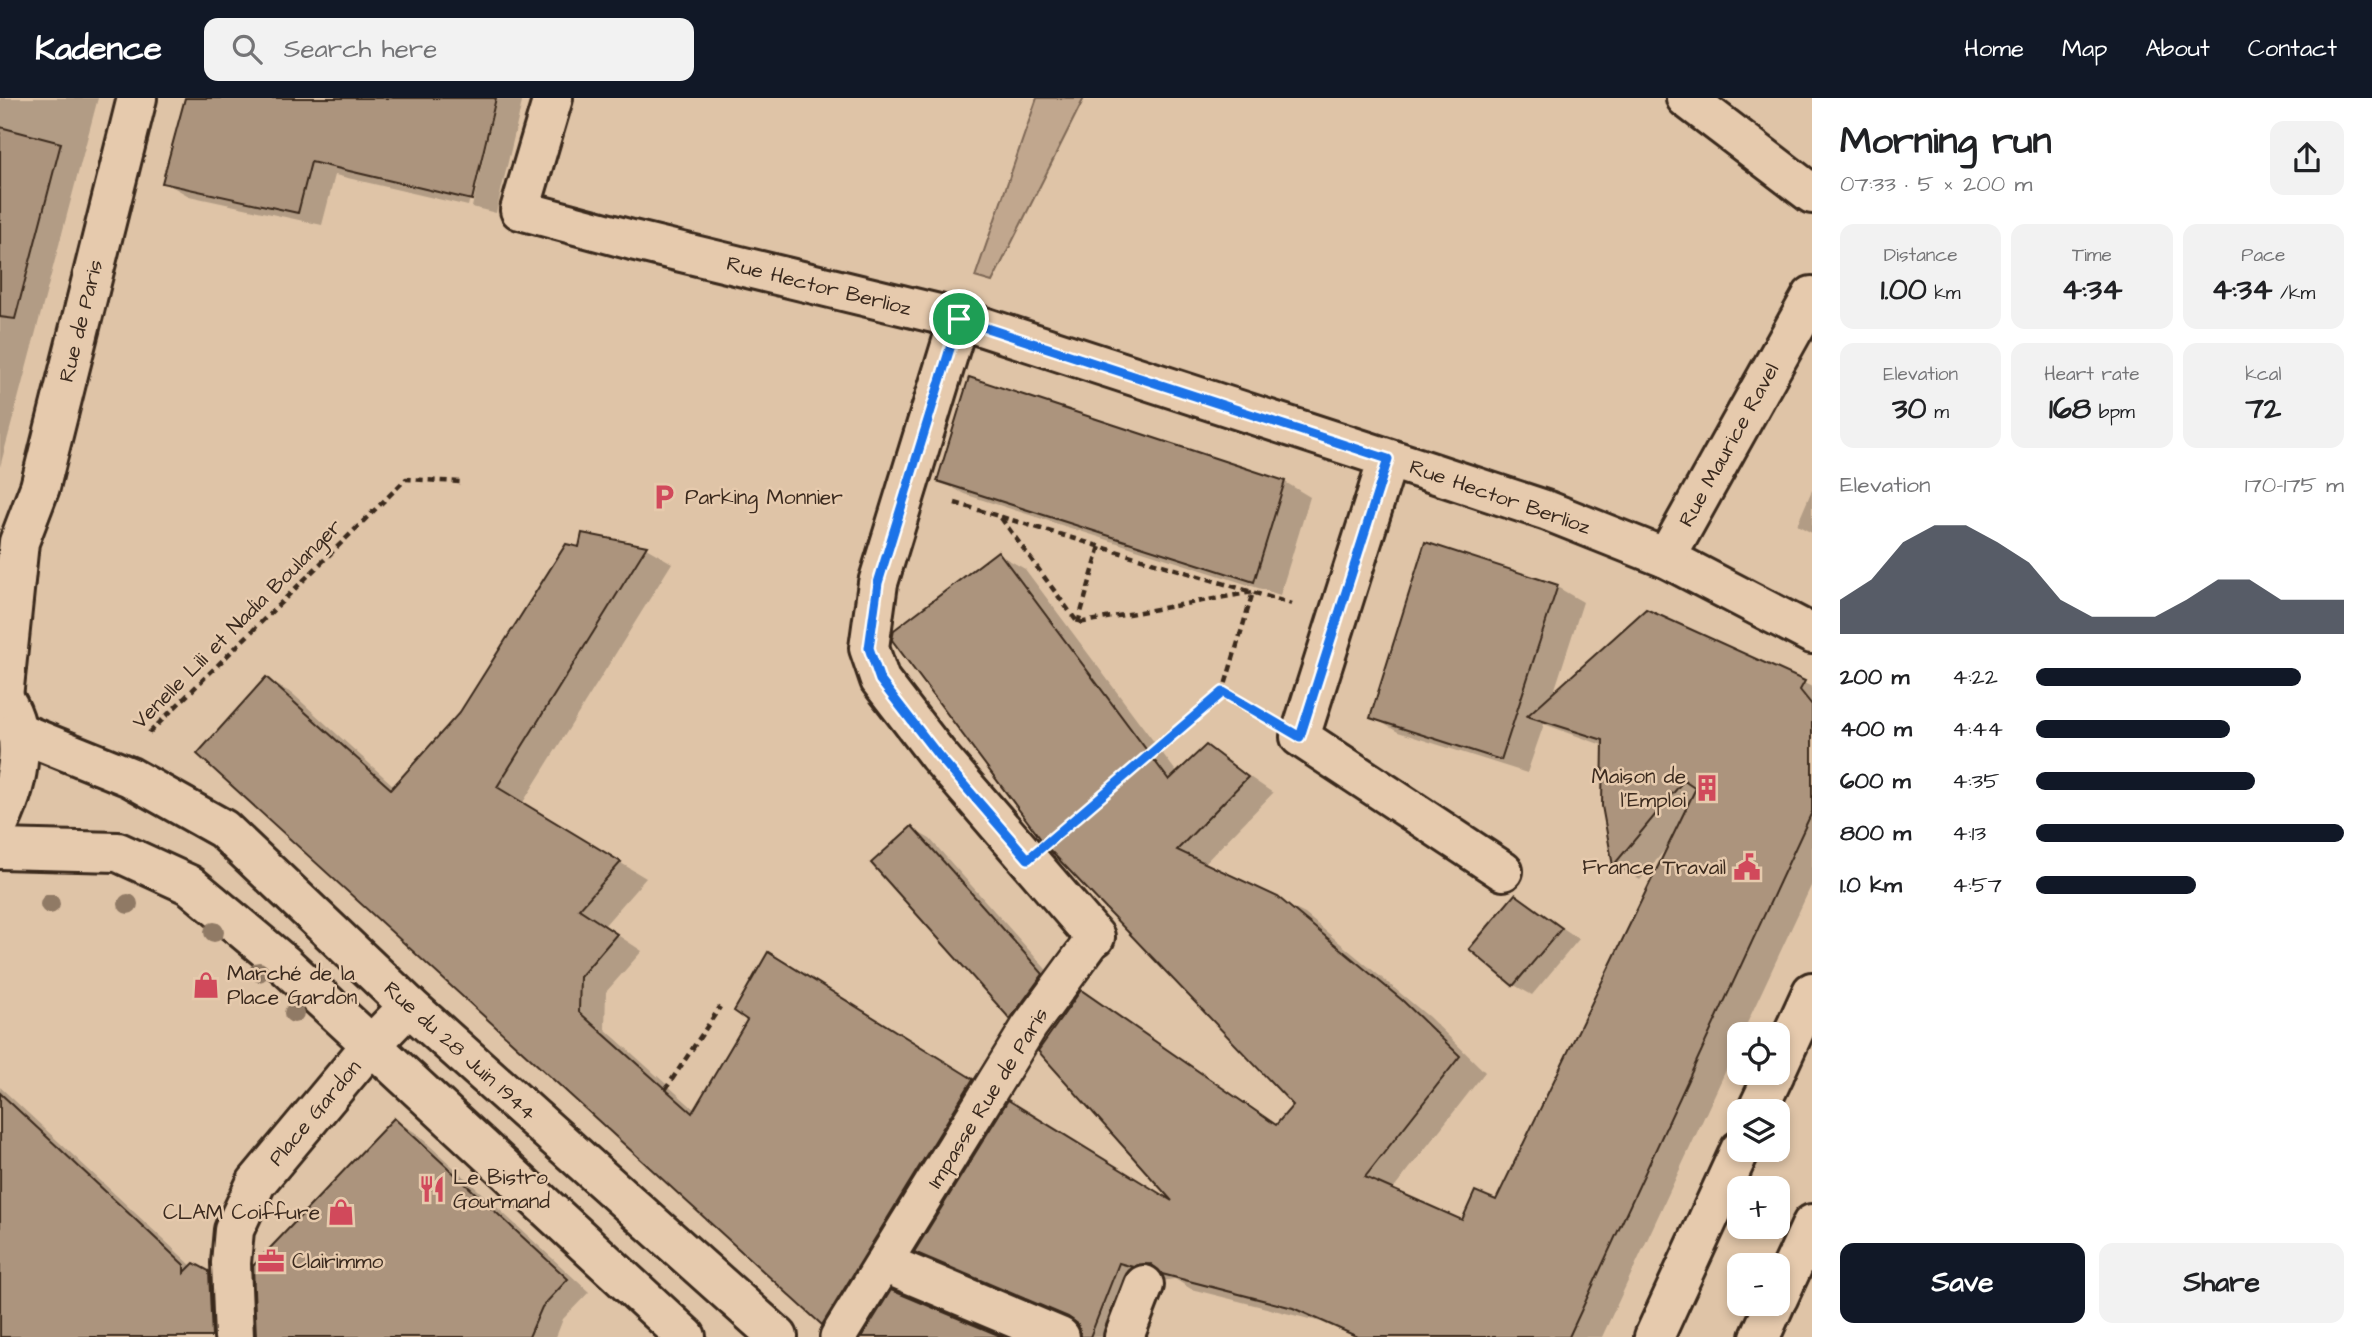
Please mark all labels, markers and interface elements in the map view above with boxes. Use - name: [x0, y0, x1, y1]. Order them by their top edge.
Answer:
- search box: [204, 18, 694, 81]
- text: Kadence: [35, 26, 162, 72]
- icon: search: [228, 30, 266, 68]
- text: Search here: [284, 31, 437, 67]
- text: Home: [1964, 32, 2024, 66]
- text: Map: [2062, 32, 2107, 66]
- text: About: [2145, 32, 2210, 66]
- text: Contact: [2248, 32, 2337, 66]
- text: Morning run: [1840, 116, 2052, 168]
- button: share: [2270, 121, 2344, 195]
- text: 07:33 · 5 × 200 m: [1840, 168, 2032, 200]
- text: Distance: [1884, 242, 1958, 269]
- text: Time: [2072, 242, 2112, 269]
- text: Pace: [2241, 242, 2285, 269]
- street label: Rue Hector Berlioz: [723, 249, 915, 323]
- street label: Rue de Paris: [52, 257, 110, 385]
- text: 1.00: [1881, 269, 1927, 311]
- text: 4:34: [2061, 269, 2123, 311]
- text: 4:34: [2211, 269, 2273, 311]
- text: km: [1927, 280, 1961, 307]
- text: /km: [2273, 280, 2315, 307]
- pin: [929, 289, 989, 349]
- icon: arrive: [940, 300, 978, 338]
- street label: Rue Maurice Ravel: [1672, 358, 1786, 532]
- text: Elevation: [1883, 361, 1958, 388]
- text: Heart rate: [2044, 361, 2140, 388]
- text: kcal: [2245, 361, 2282, 388]
- text: 30: [1892, 388, 1927, 430]
- text: 168: [2049, 388, 2091, 430]
- text: 72: [2246, 388, 2281, 430]
- text: m: [1927, 399, 1949, 426]
- text: bpm: [2091, 399, 2135, 426]
- street label: Rue Hector Berlioz: [1406, 452, 1595, 542]
- text: Elevation: [1840, 469, 1931, 501]
- text: 170–175 m: [2245, 469, 2344, 501]
- parking icon: Parking Monnier: [649, 482, 679, 512]
- place label: Parking Monnier: [685, 483, 843, 514]
- street label: Venelle Lili et Nadia Boulanger: [126, 512, 350, 737]
- text: 200 m: [1840, 661, 1909, 693]
- text: 4:22: [1952, 661, 1998, 693]
- text: 400 m: [1840, 713, 1912, 745]
- text: 4:44: [1952, 713, 2003, 745]
- place label: Maison de l'Emploi: [1591, 762, 1686, 816]
- text: 600 m: [1840, 765, 1911, 797]
- text: 4:35: [1952, 765, 1999, 797]
- building icon: Maison de l'Emploi: [1692, 773, 1722, 803]
- text: 800 m: [1840, 817, 1911, 849]
- text: 4:13: [1952, 817, 1986, 849]
- public building icon: France Travail: [1732, 852, 1762, 882]
- place label: France Travail: [1582, 853, 1726, 882]
- text: 1.0 km: [1840, 869, 1902, 901]
- text: 4:57: [1952, 869, 2002, 901]
- place label: Marché de la Place Gardon: [227, 959, 357, 1012]
- shop icon: Marché de la Place Gardon: [191, 970, 221, 1000]
- street label: Rue du 28 Juin 1944: [377, 975, 543, 1127]
- street label: Impasse Rue de Paris: [921, 1002, 1056, 1194]
- map controls: [1727, 1022, 1790, 1316]
- button: locate: [1727, 1022, 1790, 1085]
- street label: Place Gardon: [262, 1054, 368, 1172]
- button: layers: [1727, 1099, 1790, 1162]
- place label: Le Bistro Gourmand: [453, 1163, 550, 1216]
- restaurant icon: Le Bistro Gourmand: [417, 1174, 447, 1204]
- button: +: [1727, 1176, 1790, 1239]
- shop icon: CLAM Coiffure: [326, 1197, 356, 1227]
- place label: CLAM Coiffure: [163, 1198, 320, 1227]
- button: Save: [1840, 1243, 2085, 1323]
- button: Share: [2099, 1243, 2344, 1323]
- office icon: Clairimmo: [256, 1246, 286, 1276]
- place label: Clairimmo: [292, 1247, 383, 1276]
- button: −: [1727, 1253, 1790, 1316]

